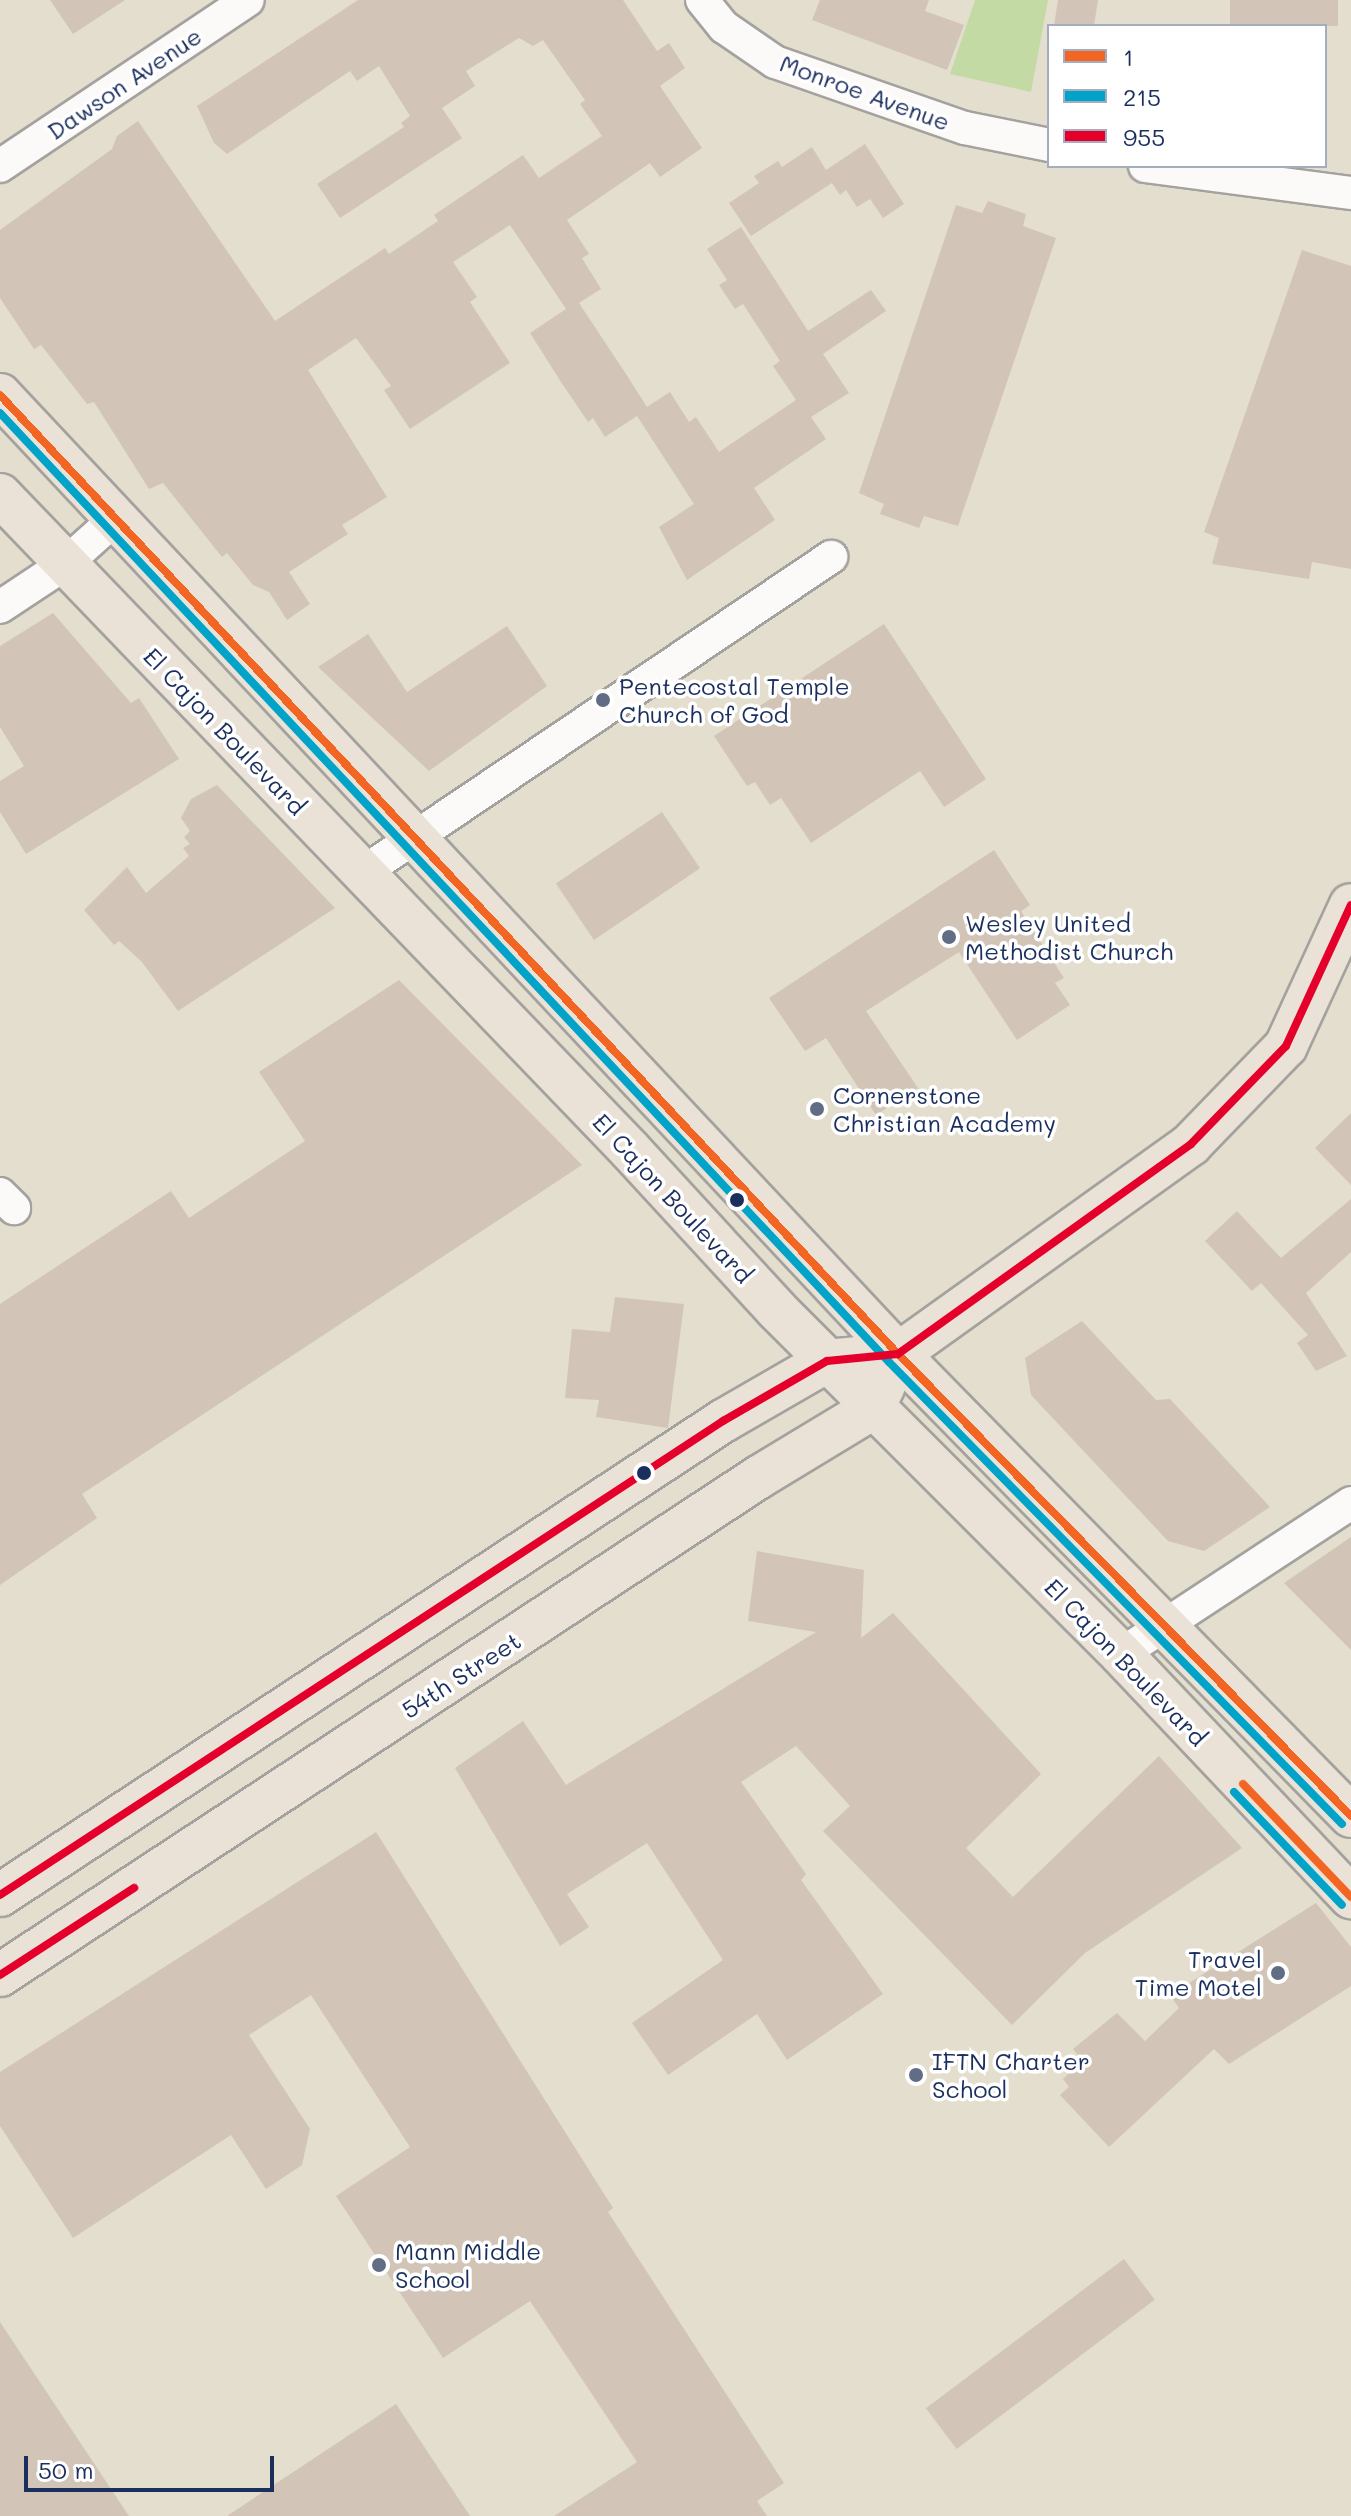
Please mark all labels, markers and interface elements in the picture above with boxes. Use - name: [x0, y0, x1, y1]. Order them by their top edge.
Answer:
- street label: Dawson Avenue: [41, 21, 207, 145]
- legend: [1047, 24, 1327, 168]
- text: 1: [1123, 41, 1134, 72]
- street label: Monroe Avenue: [776, 48, 954, 136]
- text: 215: [1123, 81, 1161, 112]
- text: 955: [1123, 121, 1165, 152]
- street label: El Cajon Boulevard: [138, 642, 312, 820]
- place label: Pentecostal Temple Church of God: [619, 672, 849, 728]
- marker: Pentecostal Temple Church of God: [594, 691, 612, 709]
- place label: Wesley United Methodist Church: [965, 909, 1173, 965]
- marker: Wesley United Methodist Church: [940, 928, 958, 946]
- place label: Cornerstone Christian Academy: [833, 1081, 1056, 1137]
- marker: Cornerstone Christian Academy: [808, 1100, 826, 1118]
- street label: El Cajon Boulevard: [587, 1107, 759, 1289]
- unlabelled marker: [729, 1192, 745, 1208]
- unlabelled marker: [636, 1465, 652, 1481]
- street label: El Cajon Boulevard: [1039, 1573, 1213, 1751]
- street label: 54th Street: [396, 1626, 526, 1724]
- place label: Travel Time Motel: [1135, 1945, 1262, 2001]
- marker: Travel Time Motel: [1269, 1964, 1287, 1982]
- place label: IFTN Charter School: [932, 2047, 1090, 2103]
- marker: IFTN Charter School: [907, 2066, 925, 2084]
- place label: Mann Middle School: [395, 2237, 541, 2293]
- marker: Mann Middle School: [370, 2256, 388, 2274]
- scale bar: [28, 2440, 278, 2490]
- text: 50 m: [38, 2454, 94, 2485]

